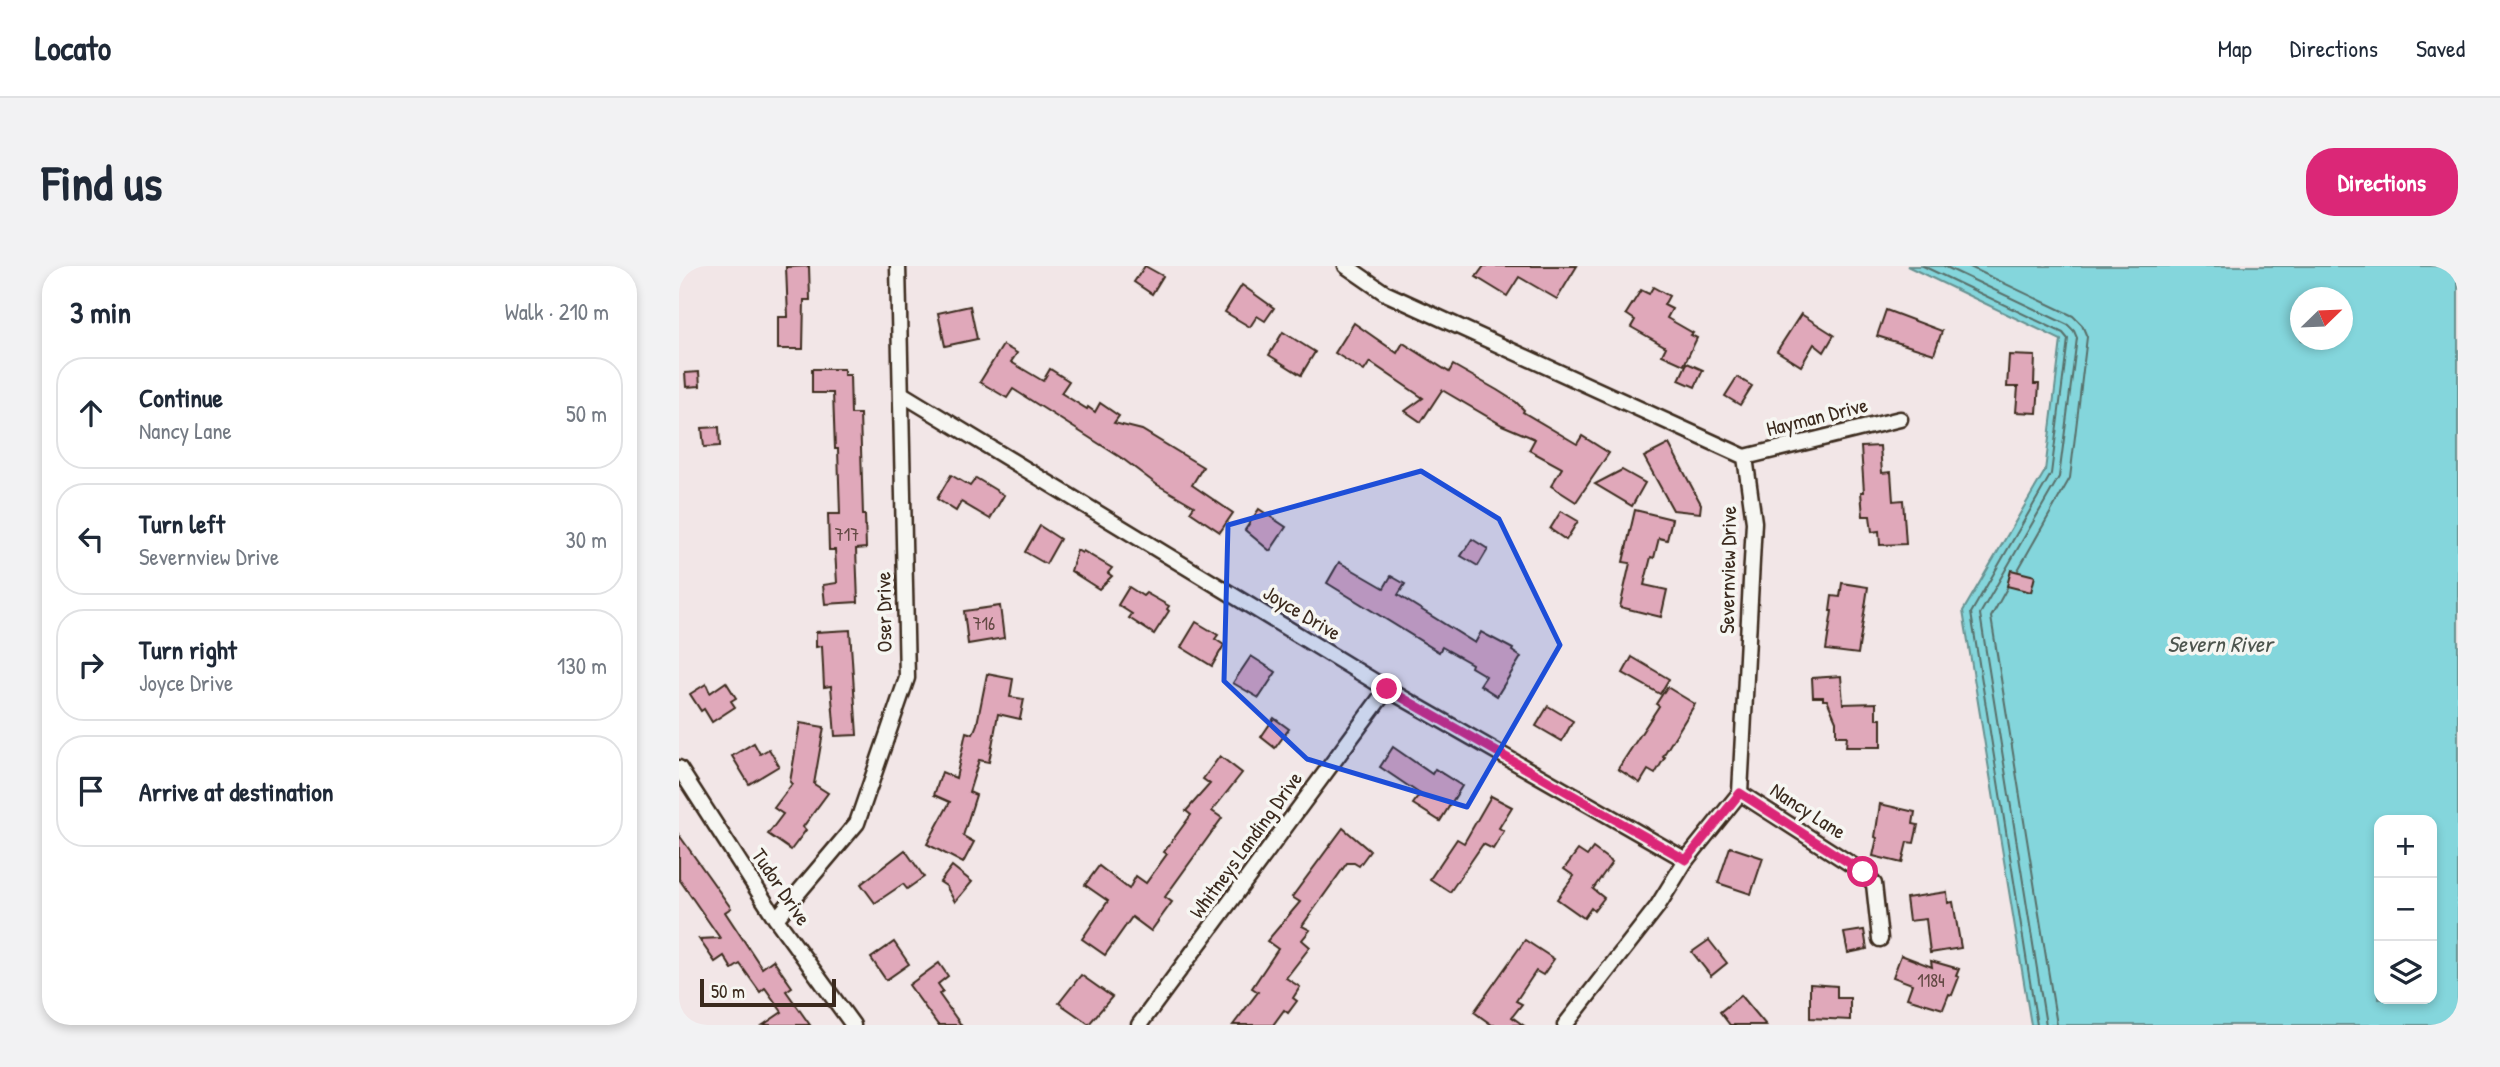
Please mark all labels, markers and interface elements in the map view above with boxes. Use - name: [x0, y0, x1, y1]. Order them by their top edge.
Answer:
- text: Locato: [35, 26, 111, 70]
- text: Map: [2218, 32, 2252, 64]
- text: Directions: [2290, 32, 2378, 64]
- text: Saved: [2416, 32, 2465, 64]
- button: Directions: [2306, 148, 2458, 216]
- text: Find us: [42, 149, 162, 215]
- north arrow: [2290, 287, 2353, 350]
- text: 3 min: [70, 292, 131, 332]
- text: Walk · 210 m: [505, 296, 609, 327]
- text: Continue: [139, 380, 223, 415]
- street label: Hayman Drive: [1763, 390, 1871, 443]
- icon: ahead: [72, 394, 110, 432]
- text: 50 m: [566, 398, 607, 429]
- text: Nancy Lane: [139, 415, 232, 446]
- text: Turn left: [139, 506, 225, 541]
- street label: Severnview Drive: [1712, 506, 1743, 634]
- icon: left: [72, 520, 110, 558]
- house number: 717: [835, 522, 859, 547]
- text: 30 m: [565, 524, 607, 555]
- text: Severnview Drive: [139, 541, 279, 572]
- street label: Oser Drive: [868, 571, 899, 653]
- street label: Joyce Drive: [1258, 578, 1347, 647]
- house number: 716: [973, 611, 995, 636]
- water label: Severn River: [2167, 628, 2276, 659]
- text: Turn right: [139, 632, 237, 667]
- icon: right: [72, 646, 110, 684]
- text: 130 m: [557, 650, 607, 681]
- text: Joyce Drive: [139, 667, 233, 698]
- route end: [1371, 673, 1402, 704]
- street label: Whitneys Landing Drive: [1182, 765, 1309, 924]
- icon: arrive: [72, 772, 110, 810]
- text: Arrive at destination: [139, 774, 334, 809]
- street label: Nancy Lane: [1765, 775, 1852, 846]
- map controls: [2374, 815, 2437, 1004]
- button: +: [2374, 815, 2437, 878]
- street label: Tudor Drive: [745, 842, 818, 931]
- route start: [1847, 856, 1878, 887]
- button: −: [2374, 878, 2437, 941]
- button: layers: [2374, 941, 2437, 1004]
- house number: 1184: [1917, 968, 1945, 993]
- scale bar: [700, 976, 837, 1008]
- text: 50 m: [711, 978, 745, 1004]

